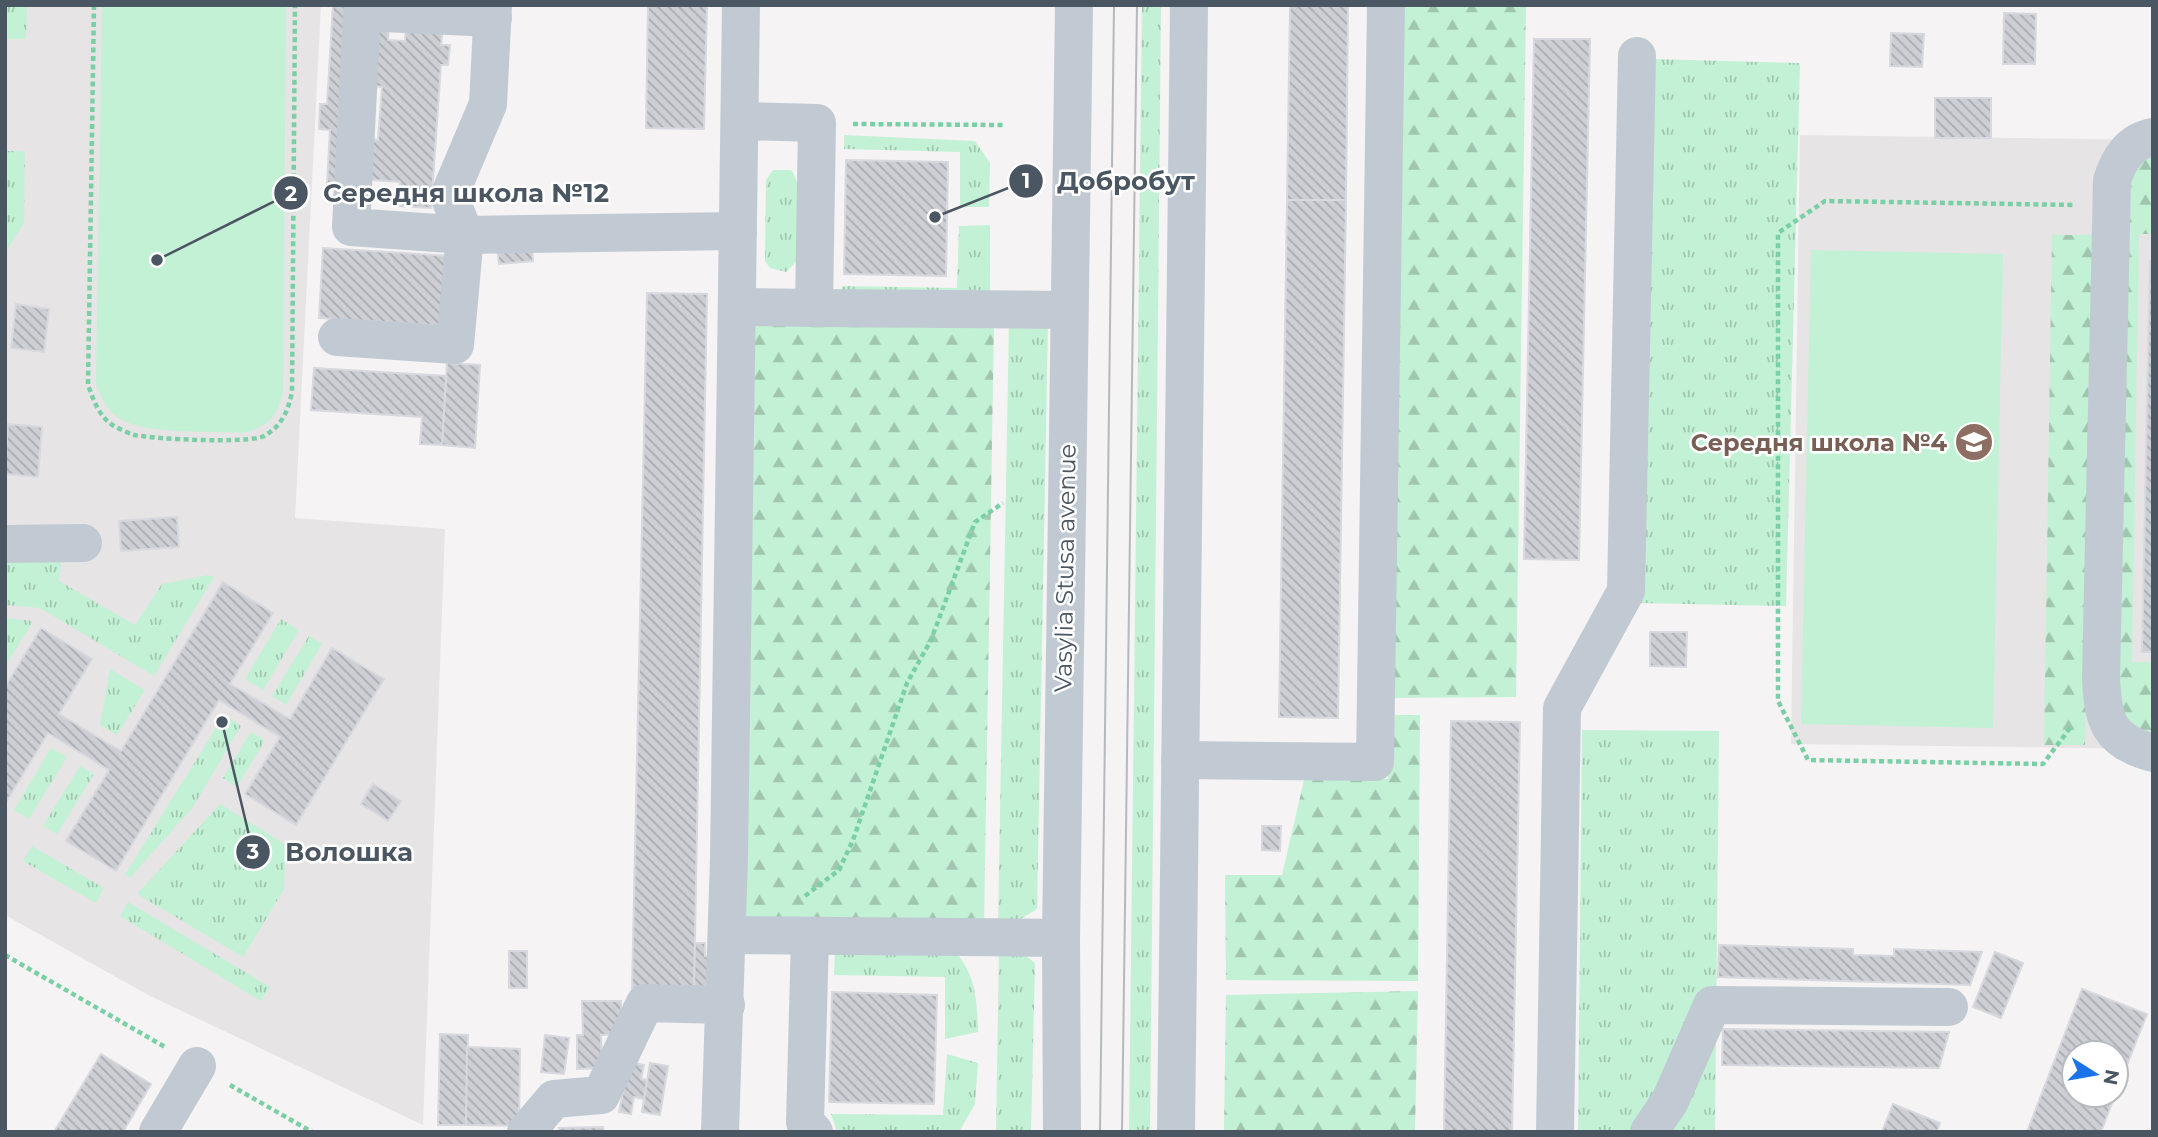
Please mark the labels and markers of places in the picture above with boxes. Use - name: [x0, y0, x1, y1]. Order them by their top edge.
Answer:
- callout: Добробут: [1008, 157, 1209, 204]
- callout: Середня школа №12: [274, 170, 623, 217]
- school or university icon: Середня школа №4: [1953, 421, 1995, 463]
- place label: Середня школа №4: [1691, 428, 1947, 457]
- callout: Волошка: [236, 828, 427, 875]

